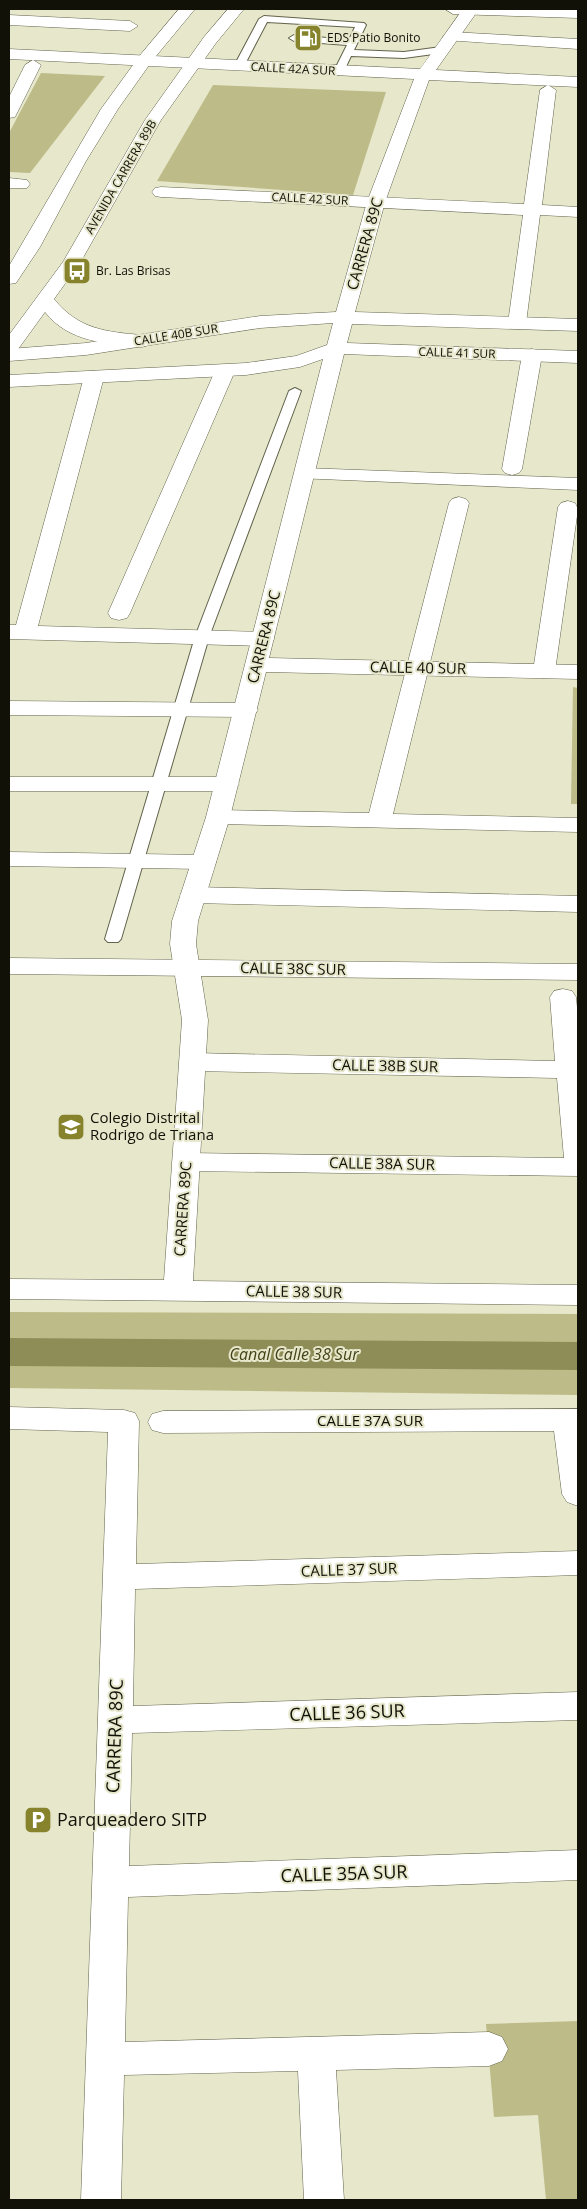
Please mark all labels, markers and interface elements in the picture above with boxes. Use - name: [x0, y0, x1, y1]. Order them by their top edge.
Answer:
- fuel station icon: EDS Patio Bonito: [293, 23, 323, 53]
- place label: EDS Patio Bonito: [327, 29, 420, 46]
- street label: CALLE 42A SUR: [250, 58, 336, 79]
- street label: AVENIDA CARRERA 89B: [81, 116, 160, 237]
- street label: CALLE 42 SUR: [271, 188, 350, 209]
- street label: CARRERA 89C: [341, 195, 387, 292]
- bus stop icon: Br. Las Brisas: [62, 256, 92, 286]
- place label: Br. Las Brisas: [96, 262, 171, 279]
- street label: CALLE 40B SUR: [133, 319, 220, 350]
- street label: CALLE 41 SUR: [418, 343, 496, 362]
- street label: CARRERA 89C: [242, 588, 284, 685]
- street label: CALLE 40 SUR: [370, 656, 467, 678]
- street label: CALLE 38C SUR: [240, 957, 347, 979]
- street label: CALLE 38B SUR: [332, 1054, 439, 1076]
- place label: Colegio Distrital Rodrigo de Triana: [90, 1107, 214, 1144]
- school or university icon: Colegio Distrital Rodrigo de Triana: [56, 1112, 86, 1142]
- street label: CALLE 38A SUR: [329, 1152, 436, 1174]
- street label: CARRERA 89C: [169, 1161, 195, 1257]
- street label: CALLE 38 SUR: [246, 1280, 343, 1302]
- water label: Canal Calle 38 Sur: [230, 1343, 359, 1365]
- street label: CALLE 37A SUR: [317, 1410, 424, 1430]
- street label: CALLE 37 SUR: [300, 1557, 398, 1581]
- street label: CARRERA 89C: [100, 1679, 128, 1793]
- street label: CALLE 36 SUR: [289, 1698, 405, 1726]
- parking icon: Parqueadero SITP: [23, 1805, 53, 1835]
- place label: Parqueadero SITP: [57, 1807, 207, 1831]
- street label: CALLE 35A SUR: [280, 1859, 408, 1887]

